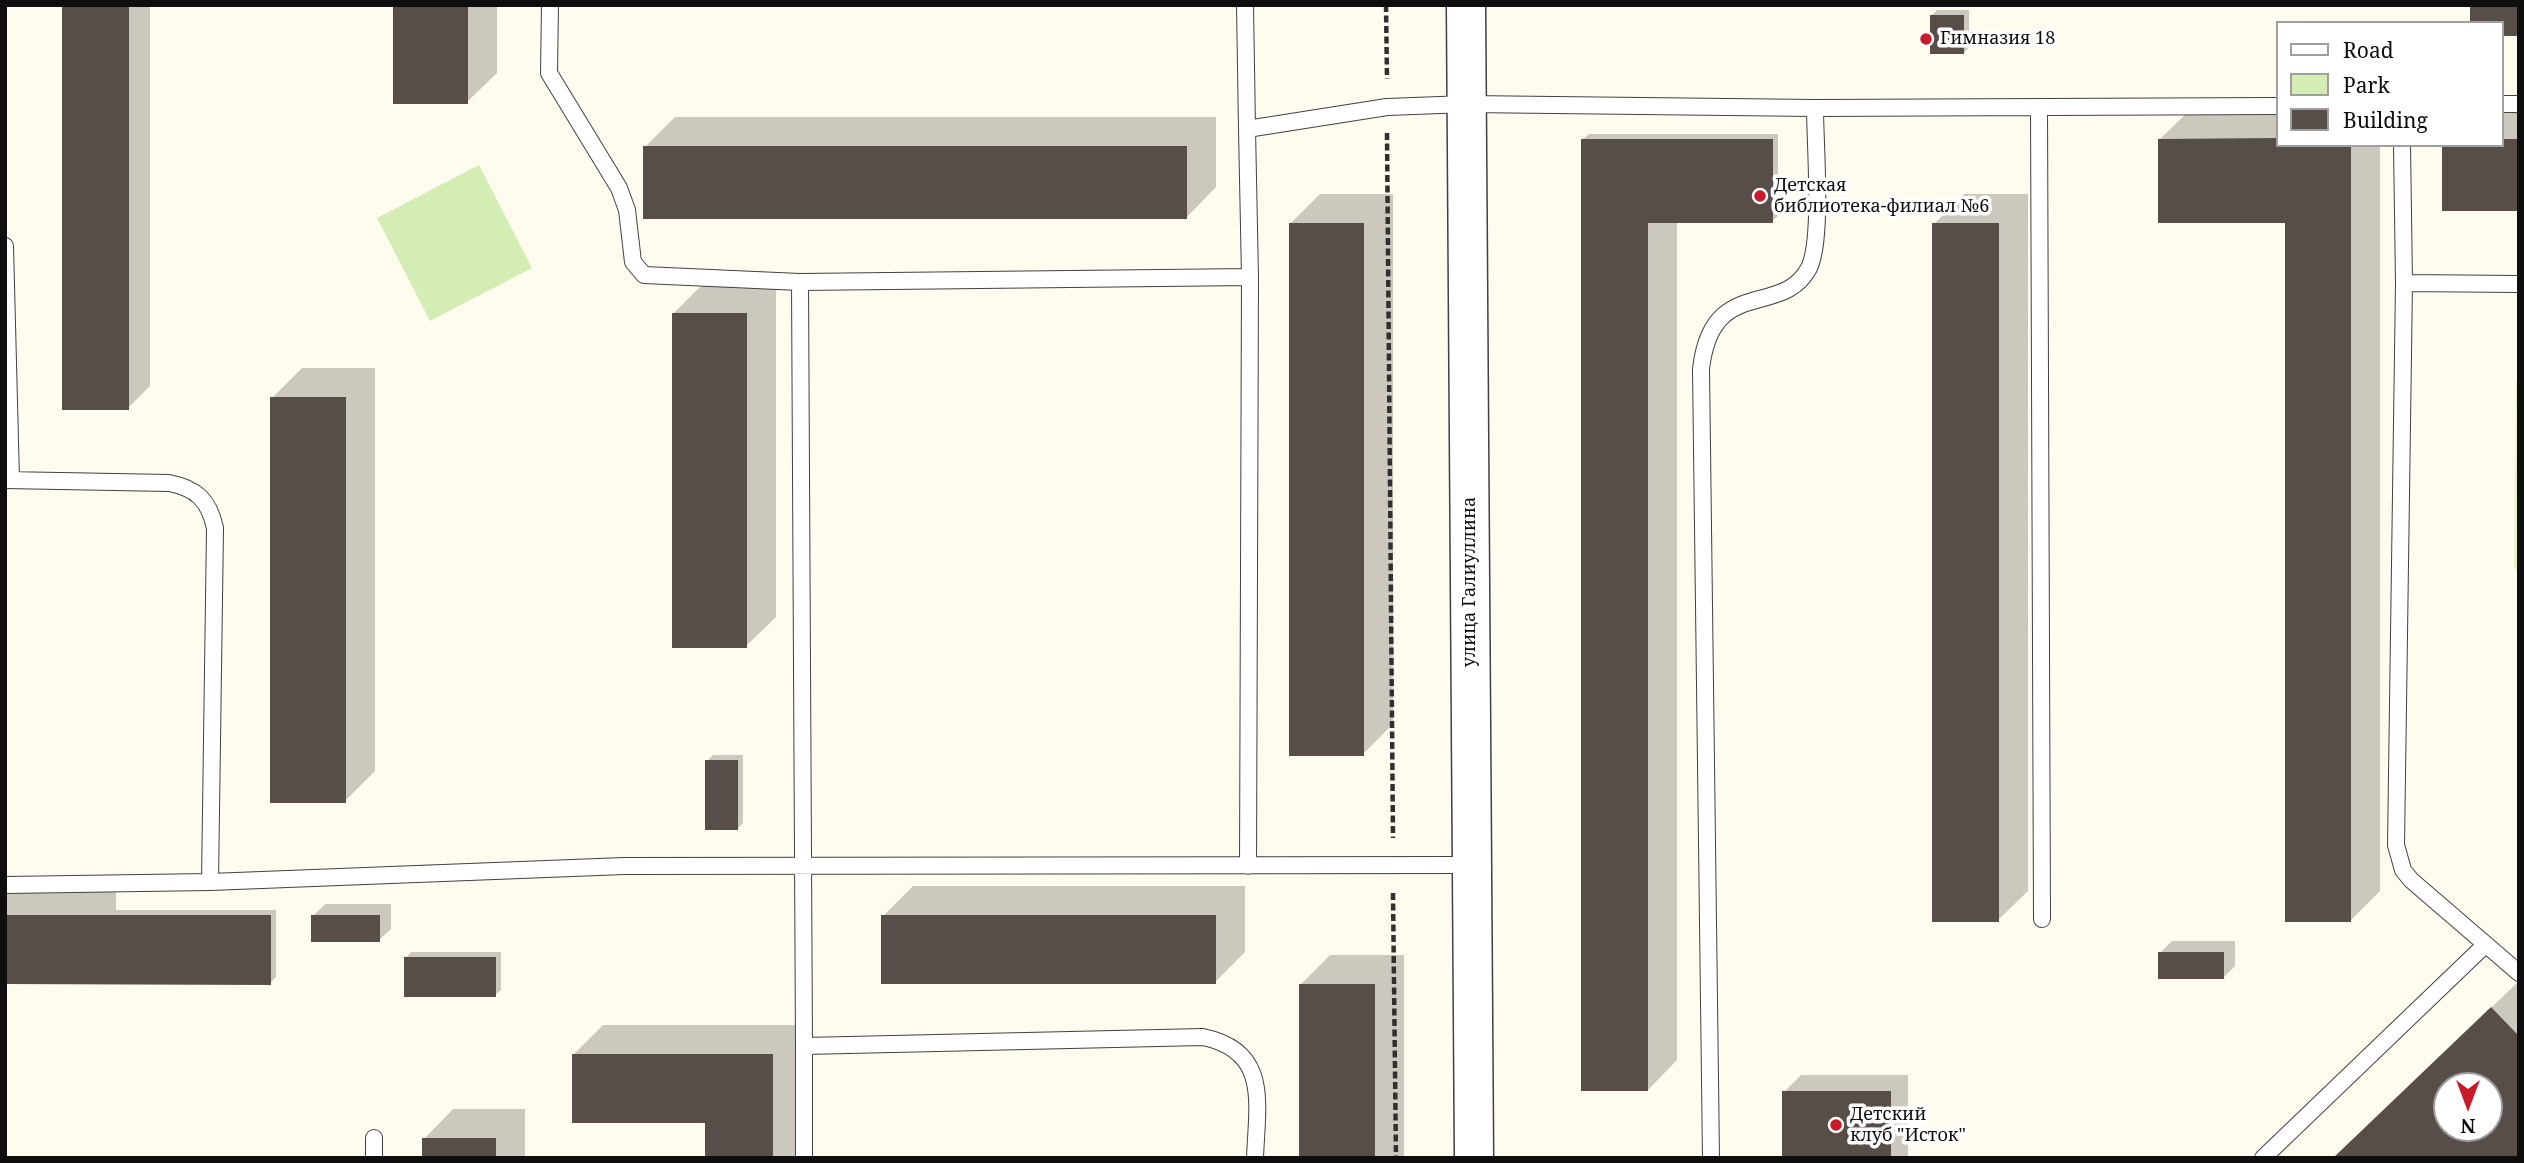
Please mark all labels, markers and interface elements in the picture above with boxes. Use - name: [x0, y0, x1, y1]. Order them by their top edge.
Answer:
- legend: [2276, 21, 2503, 147]
- place label: Гимназия 18: [1940, 28, 2055, 50]
- marker: Гимназия 18: [1918, 31, 1934, 47]
- text: Road: [2343, 36, 2394, 64]
- text: Park: [2343, 71, 2390, 99]
- text: Building: [2343, 106, 2428, 134]
- place label: Детская библиотека-филиал №6: [1774, 175, 1989, 218]
- marker: Детская библиотека-филиал №6: [1752, 188, 1768, 204]
- street label: улица Галиуллина: [1459, 497, 1481, 667]
- north arrow: [2433, 1072, 2503, 1142]
- place label: Детский клуб "Исток": [1850, 1104, 1966, 1146]
- text: N: [2461, 1113, 2476, 1139]
- marker: Детский клуб "Исток": [1828, 1117, 1844, 1133]

